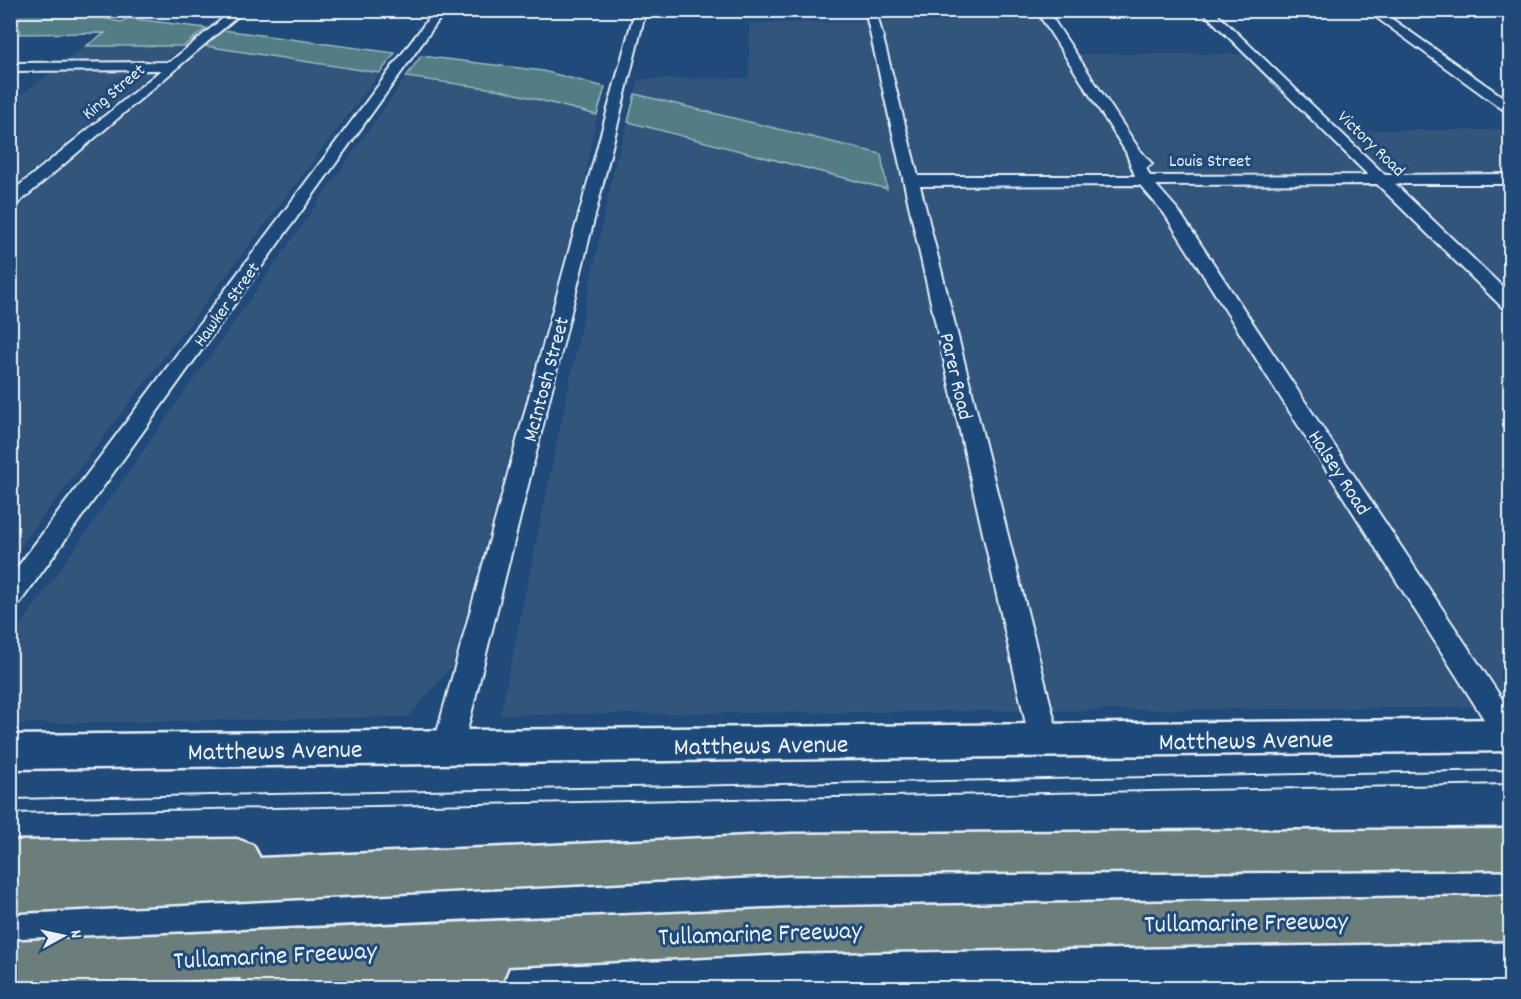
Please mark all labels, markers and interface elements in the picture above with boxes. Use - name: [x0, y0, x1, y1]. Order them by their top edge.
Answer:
- street label: King Street: [78, 59, 152, 127]
- street label: Victory Road: [1331, 106, 1410, 184]
- street label: Louis Street: [1169, 150, 1251, 175]
- street label: Hawker Street: [189, 258, 267, 353]
- street label: McIntosh Street: [517, 314, 579, 446]
- street label: Parer Road: [930, 330, 979, 423]
- street label: Halsey Road: [1299, 425, 1376, 522]
- street label: Matthews Avenue: [1158, 722, 1334, 763]
- street label: Matthews Avenue: [673, 727, 849, 768]
- street label: Matthews Avenue: [187, 732, 363, 773]
- street label: Tullamarine Freeway: [1144, 904, 1349, 945]
- north arrow: [33, 906, 93, 966]
- street label: Tullamarine Freeway: [658, 913, 863, 958]
- text: N: [63, 929, 87, 940]
- street label: Tullamarine Freeway: [173, 934, 378, 981]

